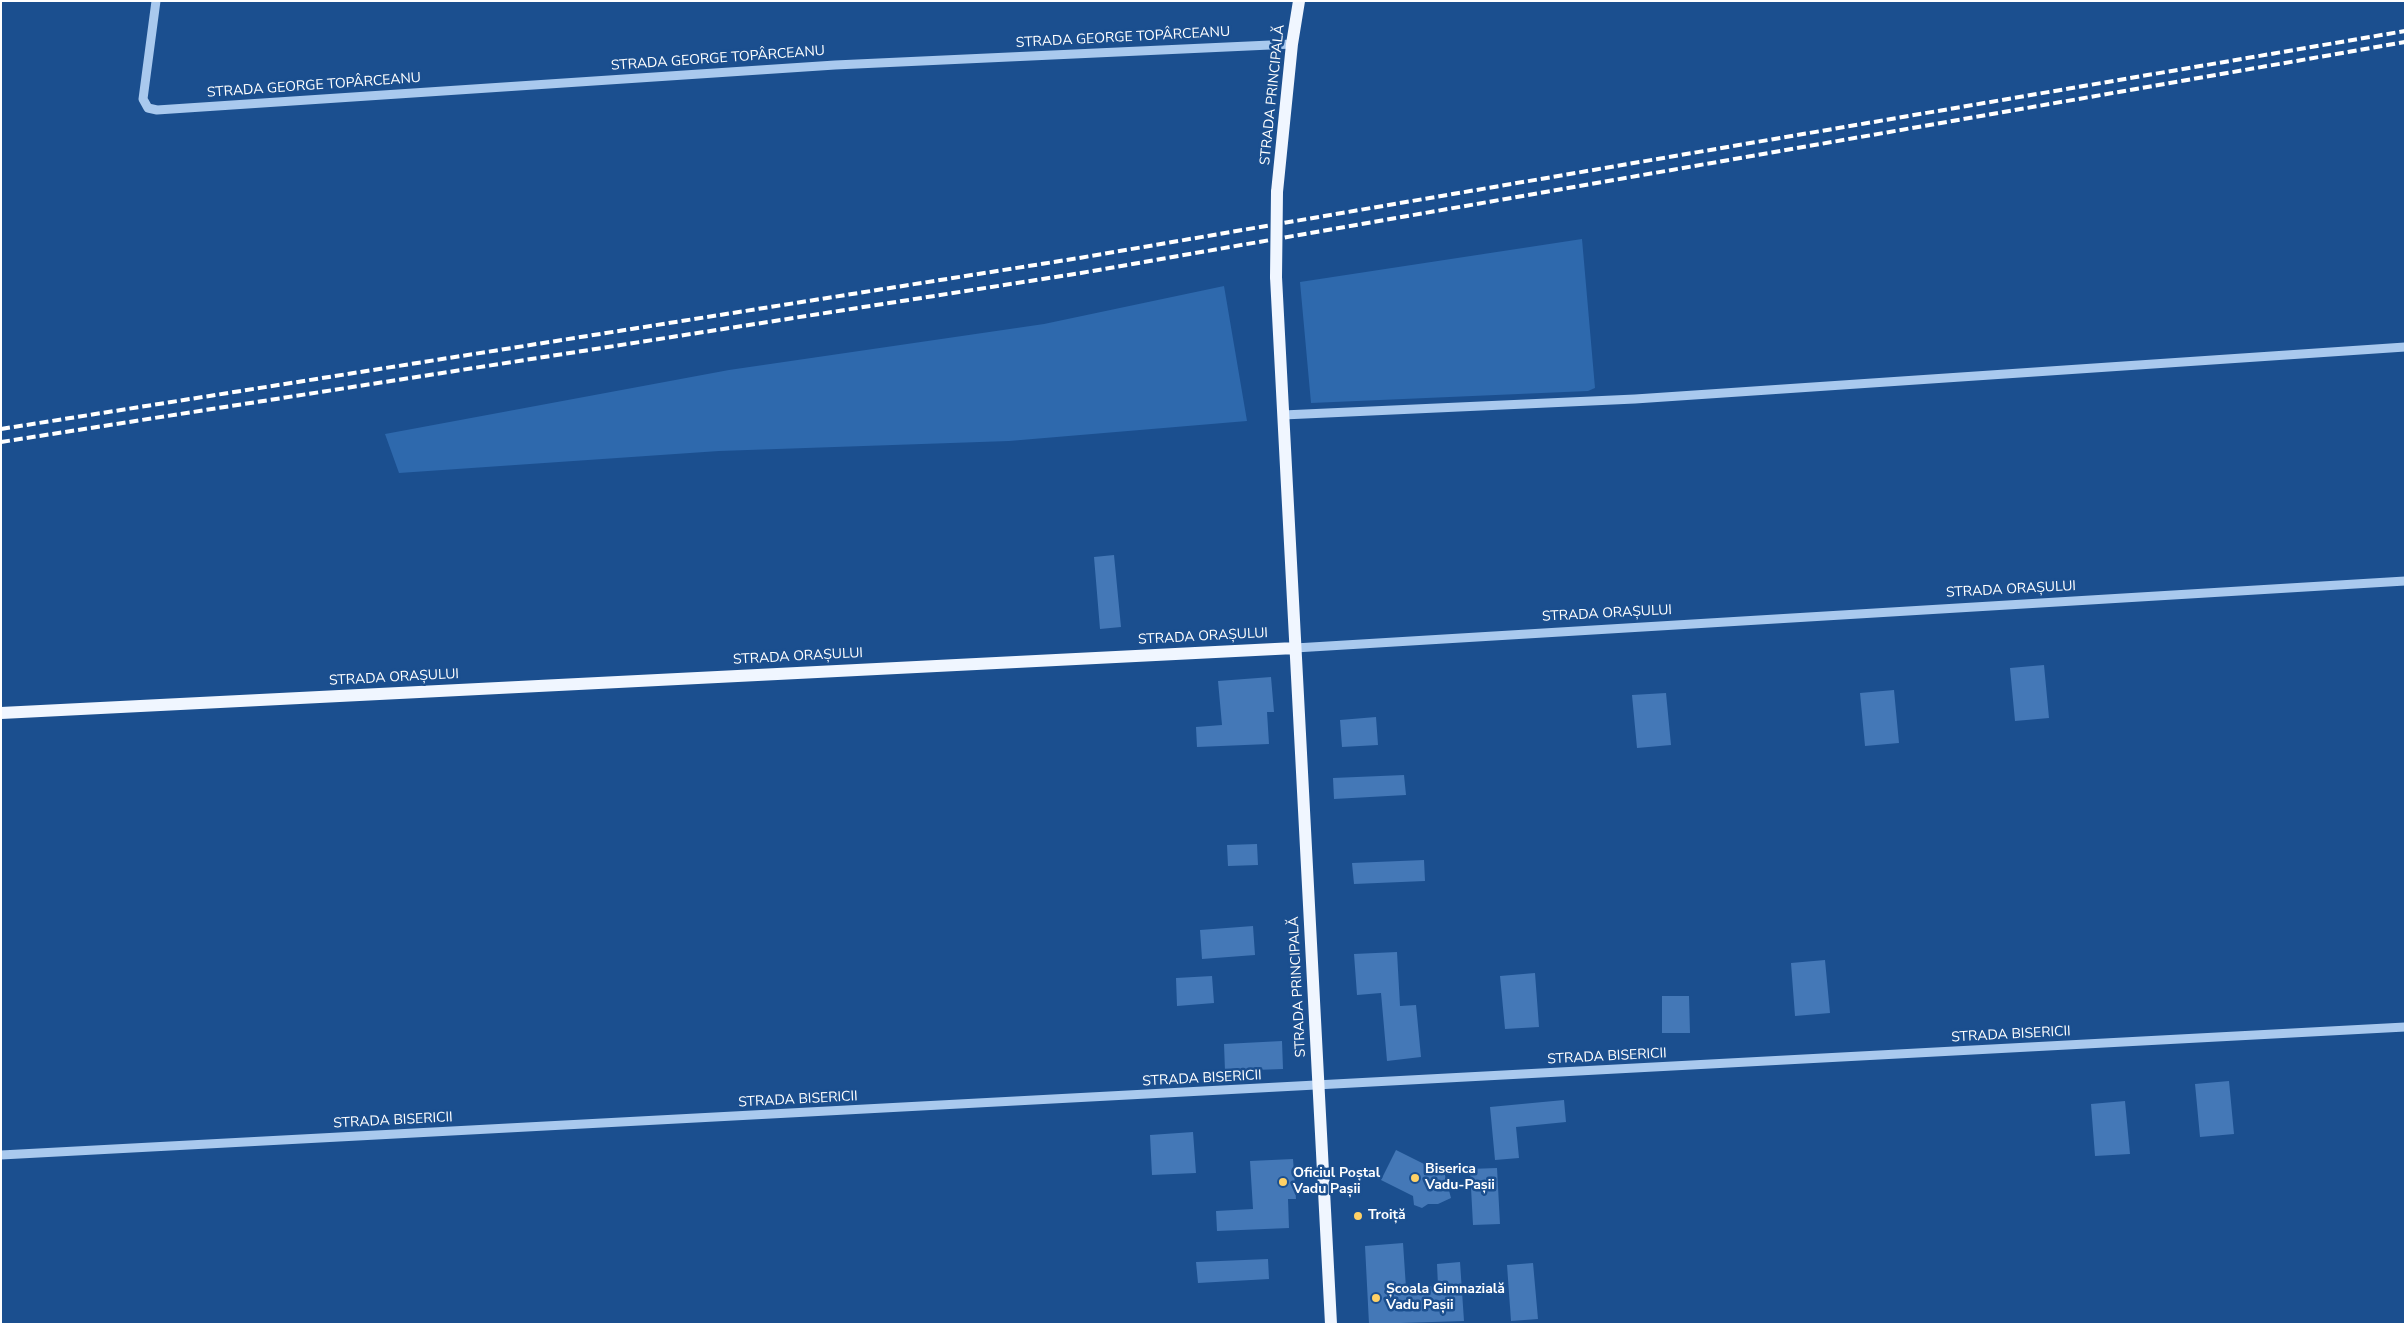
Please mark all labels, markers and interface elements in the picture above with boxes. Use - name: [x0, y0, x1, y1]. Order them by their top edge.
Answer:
- street label: STRADA GEORGE TOPÂRCEANU: [1015, 24, 1231, 52]
- street label: STRADA PRINCIPALĂ: [1257, 24, 1289, 166]
- street label: STRADA GEORGE TOPÂRCEANU: [610, 43, 826, 75]
- street label: STRADA GEORGE TOPÂRCEANU: [206, 70, 422, 102]
- street label: STRADA ORAȘULUI: [1946, 578, 2076, 602]
- street label: STRADA ORAȘULUI: [1542, 602, 1672, 626]
- street label: STRADA ORAȘULUI: [1138, 625, 1268, 649]
- street label: STRADA ORAȘULUI: [733, 645, 863, 669]
- street label: STRADA ORAȘULUI: [329, 666, 459, 690]
- street label: STRADA PRINCIPALĂ: [1286, 916, 1310, 1058]
- street label: STRADA BISERICII: [1951, 1023, 2071, 1047]
- street label: STRADA BISERICII: [1547, 1045, 1667, 1069]
- street label: STRADA BISERICII: [1142, 1067, 1262, 1091]
- street label: STRADA BISERICII: [738, 1088, 858, 1112]
- street label: STRADA BISERICII: [333, 1109, 453, 1133]
- place label: Biserica Vadu-Pașii: [1425, 1162, 1495, 1194]
- place label: Oficiul Poștal Vadu Pașii: [1293, 1166, 1380, 1198]
- marker: Biserica Vadu-Pașii: [1409, 1172, 1421, 1184]
- marker: Oficiul Poștal Vadu Pașii: [1277, 1176, 1289, 1188]
- place label: Troiță: [1368, 1208, 1406, 1224]
- marker: Troiță: [1352, 1210, 1364, 1222]
- place label: Școala Gimnazială Vadu Pașii: [1386, 1282, 1505, 1314]
- marker: Școala Gimnazială Vadu Pașii: [1370, 1292, 1382, 1304]

